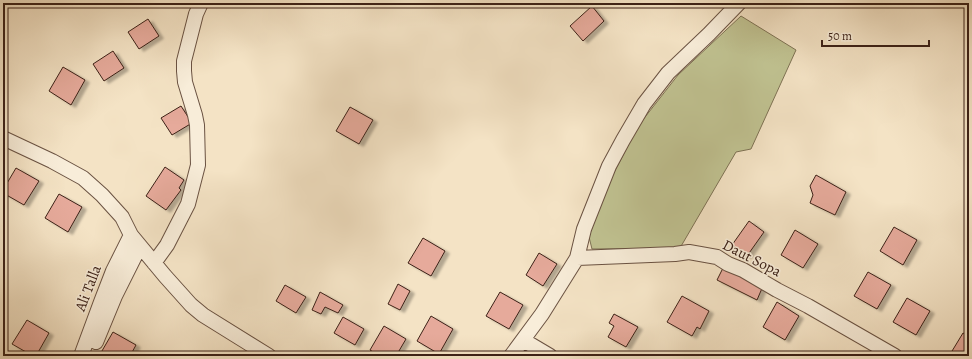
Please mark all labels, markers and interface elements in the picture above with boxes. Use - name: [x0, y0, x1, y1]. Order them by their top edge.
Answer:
- scale bar: [822, 22, 929, 48]
- text: 50 m: [828, 28, 852, 44]
- street label: Daut Sopa: [719, 235, 785, 281]
- street label: Ali Talla: [70, 262, 106, 315]

